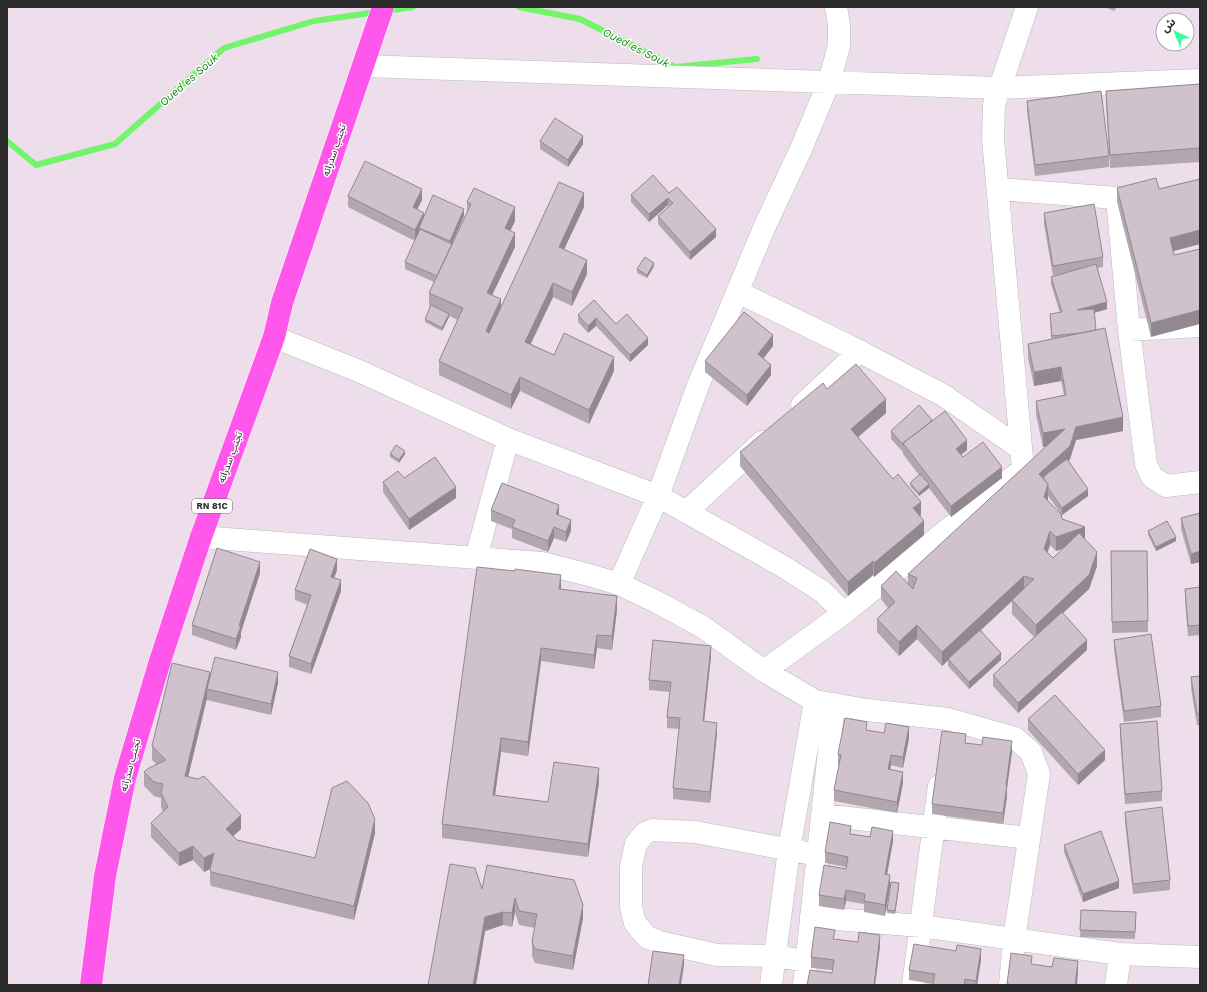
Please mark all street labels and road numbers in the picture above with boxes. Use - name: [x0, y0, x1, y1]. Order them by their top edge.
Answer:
- street label: تجنب سدراته: [320, 123, 349, 178]
- street label: تجنب سدراته: [216, 430, 245, 485]
- road number: RN 81C: [192, 499, 232, 513]
- street label: تجنب سدراته: [118, 737, 143, 793]

